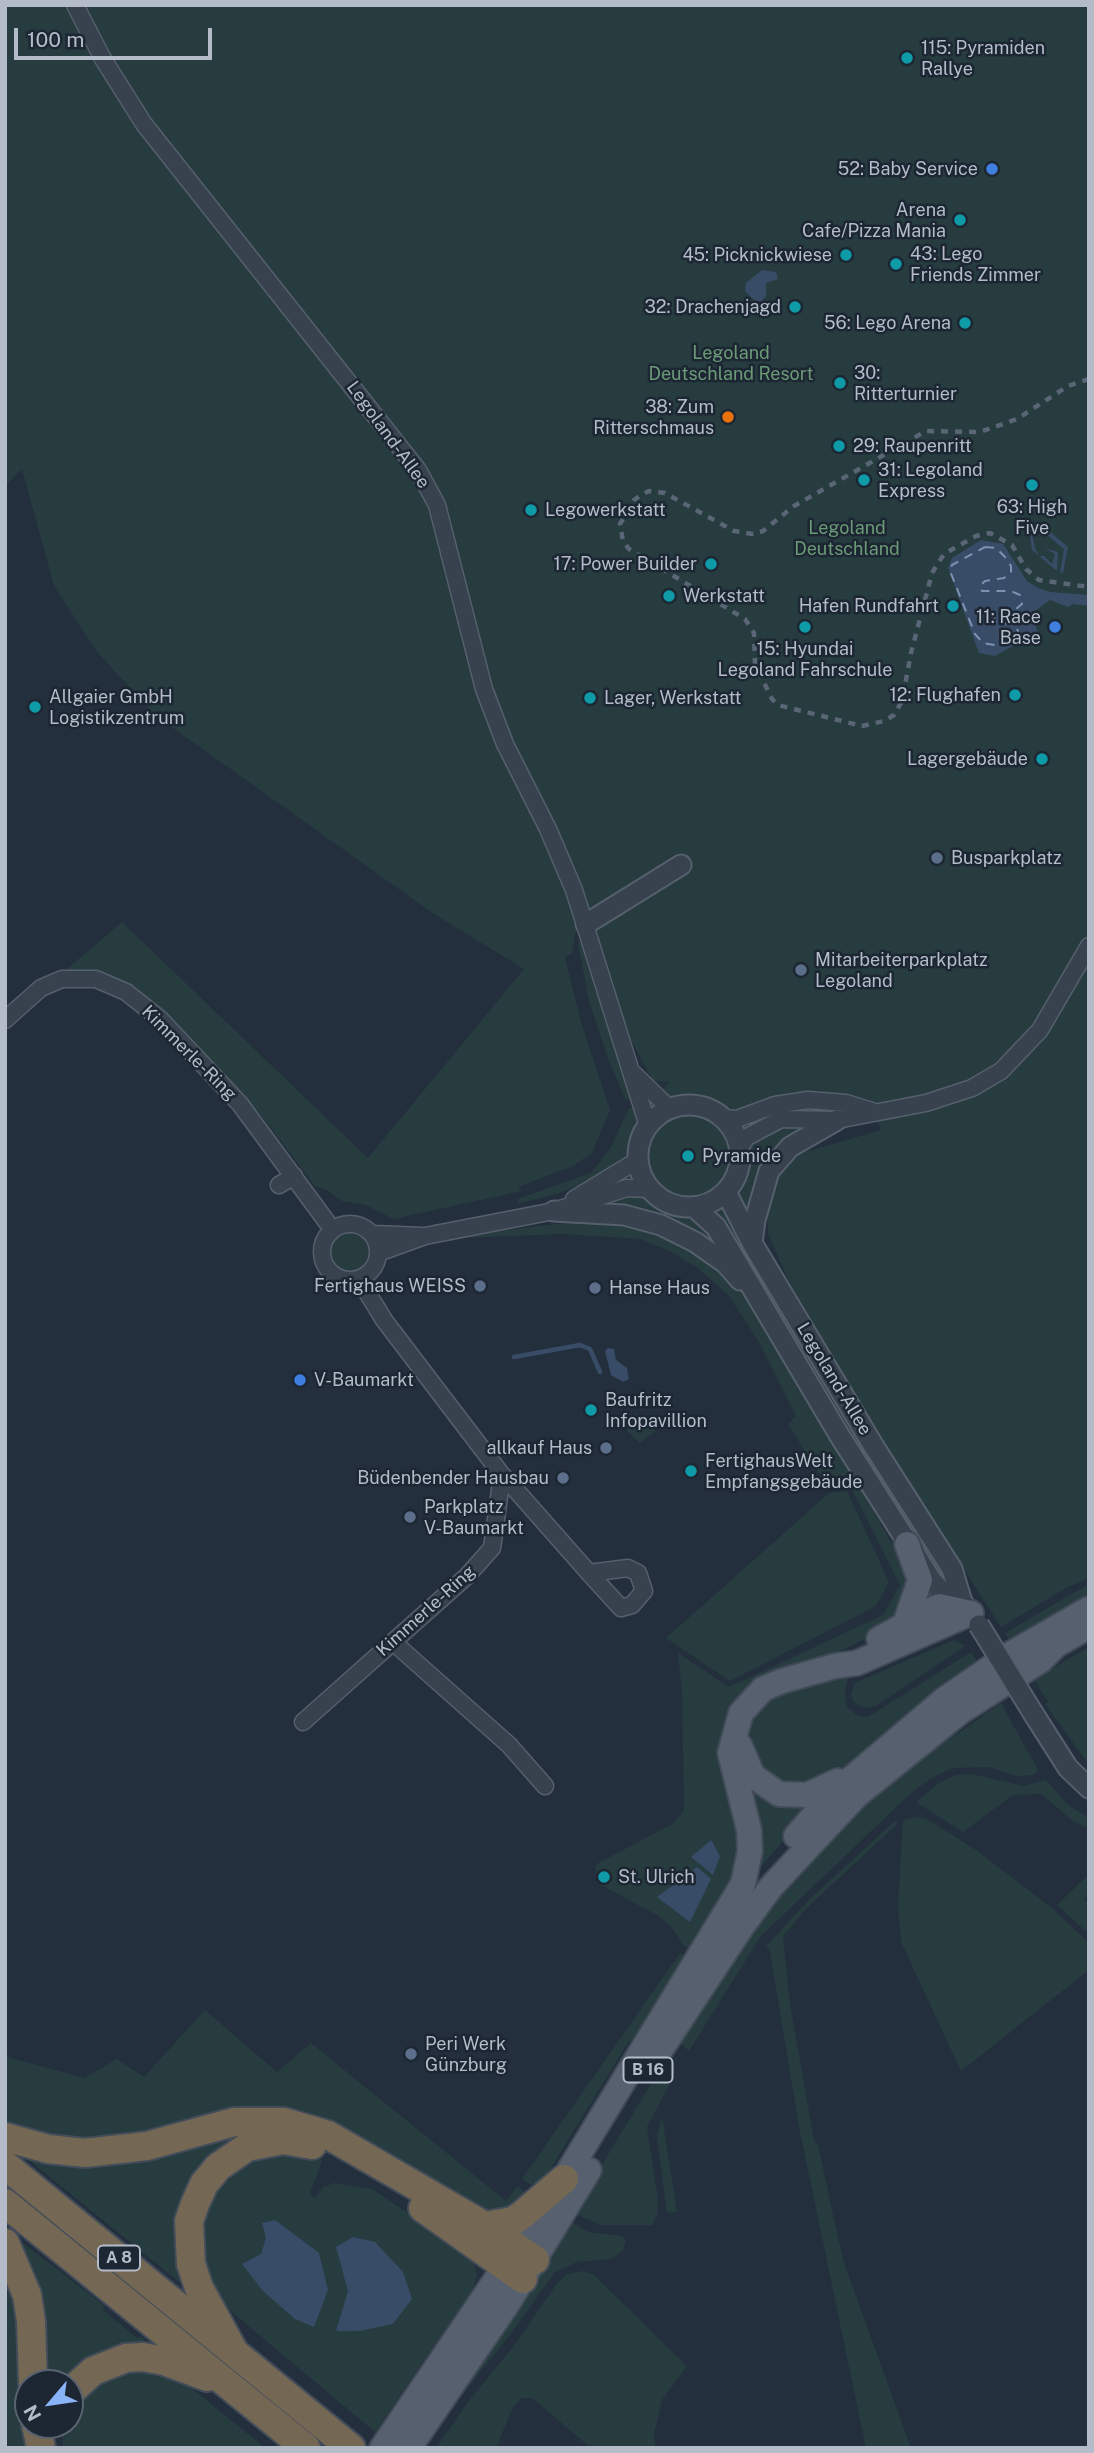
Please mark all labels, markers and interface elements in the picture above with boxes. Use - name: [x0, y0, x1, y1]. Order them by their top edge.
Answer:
- scale bar: [18, 14, 215, 58]
- text: 100 m: [27, 27, 84, 52]
- place label: 115: Pyramiden Rallye: [921, 37, 1045, 80]
- marker: 115: Pyramiden Rallye: [899, 50, 915, 66]
- place label: 52: Baby Service: [838, 158, 978, 180]
- marker: 52: Baby Service: [984, 161, 1000, 177]
- place label: Arena Cafe/Pizza Mania: [802, 199, 946, 242]
- marker: Arena Cafe/Pizza Mania: [952, 212, 968, 228]
- place label: 43: Lego Friends Zimmer: [910, 243, 1041, 286]
- place label: 45: Picknickwiese: [682, 244, 832, 266]
- marker: 45: Picknickwiese: [838, 247, 854, 263]
- marker: 43: Lego Friends Zimmer: [888, 256, 904, 272]
- place label: 32: Drachenjagd: [644, 296, 781, 318]
- marker: 32: Drachenjagd: [787, 299, 803, 315]
- place label: 56: Lego Arena: [824, 312, 951, 334]
- marker: 56: Lego Arena: [957, 315, 973, 331]
- park label: Legoland Deutschland Resort: [648, 342, 814, 384]
- place label: 30: Ritterturnier: [854, 362, 957, 404]
- marker: 30: Ritterturnier: [832, 375, 848, 391]
- street label: Legoland-Allee: [342, 377, 434, 493]
- place label: 38: Zum Ritterschmaus: [593, 396, 714, 438]
- marker: 38: Zum Ritterschmaus: [720, 409, 736, 425]
- place label: 29: Raupenritt: [853, 435, 972, 457]
- marker: 29: Raupenritt: [831, 438, 847, 454]
- place label: 31: Legoland Express: [878, 459, 983, 502]
- marker: 31: Legoland Express: [856, 472, 872, 488]
- marker: 63: High Five: [1024, 477, 1040, 493]
- place label: 63: High Five: [997, 496, 1067, 538]
- place label: Legowerkstatt: [545, 499, 666, 521]
- marker: Legowerkstatt: [523, 502, 539, 518]
- park label: Legoland Deutschland: [794, 517, 900, 560]
- place label: 17: Power Builder: [553, 553, 697, 575]
- marker: 17: Power Builder: [703, 556, 719, 572]
- place label: Werkstatt: [683, 585, 765, 607]
- marker: Werkstatt: [661, 588, 677, 604]
- place label: Hafen Rundfahrt: [799, 595, 939, 617]
- marker: Hafen Rundfahrt: [945, 598, 961, 614]
- place label: 11: Race Base: [976, 606, 1041, 648]
- marker: 15: Hyundai Legoland Fahrschule: [797, 619, 813, 635]
- marker: 11: Race Base: [1047, 619, 1063, 635]
- place label: 15: Hyundai Legoland Fahrschule: [718, 638, 892, 680]
- place label: 12: Flughafen: [889, 684, 1001, 706]
- place label: Allgaier GmbH Logistikzentrum: [49, 686, 184, 728]
- place label: Lager, Werkstatt: [604, 687, 742, 709]
- marker: 12: Flughafen: [1007, 687, 1023, 703]
- marker: Lager, Werkstatt: [582, 690, 598, 706]
- marker: Allgaier GmbH Logistikzentrum: [27, 699, 43, 715]
- place label: Lagergebäude: [907, 748, 1028, 770]
- marker: Lagergebäude: [1034, 751, 1050, 767]
- place label: Busparkplatz: [951, 847, 1062, 869]
- marker: Busparkplatz: [929, 850, 945, 866]
- place label: Mitarbeiterparkplatz Legoland: [815, 949, 988, 992]
- marker: Mitarbeiterparkplatz Legoland: [793, 962, 809, 978]
- street label: Kimmerle-Ring: [137, 1001, 241, 1105]
- place label: Pyramide: [702, 1145, 781, 1167]
- marker: Pyramide: [680, 1148, 696, 1164]
- place label: Fertighaus WEISS: [314, 1275, 466, 1297]
- place label: Hanse Haus: [609, 1277, 710, 1299]
- marker: Fertighaus WEISS: [472, 1278, 488, 1294]
- marker: Hanse Haus: [587, 1280, 603, 1296]
- street label: Legoland-Allee: [792, 1319, 876, 1439]
- place label: V-Baumarkt: [314, 1369, 414, 1391]
- marker: V-Baumarkt: [292, 1372, 308, 1388]
- place label: Baufritz Infopavillion: [605, 1389, 707, 1432]
- marker: Baufritz Infopavillion: [583, 1402, 599, 1418]
- place label: allkauf Haus: [486, 1437, 592, 1459]
- marker: allkauf Haus: [598, 1440, 614, 1456]
- place label: FertighausWelt Empfangsgebäude: [705, 1450, 862, 1492]
- marker: FertighausWelt Empfangsgebäude: [683, 1463, 699, 1479]
- place label: Büdenbender Hausbau: [357, 1467, 549, 1489]
- marker: Büdenbender Hausbau: [555, 1470, 571, 1486]
- place label: Parkplatz V-Baumarkt: [424, 1496, 524, 1538]
- marker: Parkplatz V-Baumarkt: [402, 1509, 418, 1525]
- street label: Kimmerle-Ring: [372, 1561, 480, 1661]
- place label: St. Ulrich: [618, 1866, 695, 1888]
- marker: St. Ulrich: [596, 1869, 612, 1885]
- place label: Peri Werk Günzburg: [425, 2033, 507, 2076]
- marker: Peri Werk Günzburg: [403, 2046, 419, 2062]
- road number: B 16: [624, 2058, 672, 2082]
- road number: A 8: [98, 2246, 140, 2270]
- north arrow: [14, 2369, 84, 2439]
- text: N: [19, 2401, 46, 2425]

